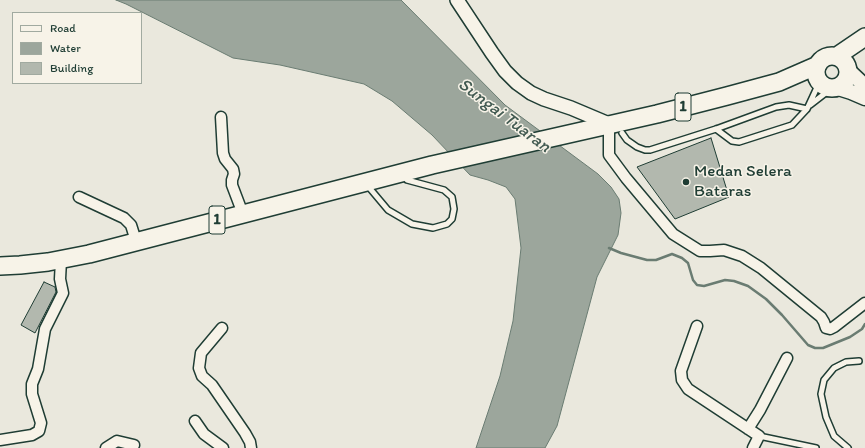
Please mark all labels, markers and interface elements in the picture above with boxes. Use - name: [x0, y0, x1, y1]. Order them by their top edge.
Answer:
- legend: [12, 12, 142, 84]
- text: Road: [50, 21, 76, 35]
- text: Water: [50, 41, 81, 55]
- text: Building: [50, 61, 93, 75]
- water label: Sungai Tuaran: [453, 74, 555, 158]
- road number: 1: [675, 93, 691, 121]
- place label: Medan Selera Bataras: [694, 162, 792, 202]
- marker: Medan Selera Bataras: [681, 177, 691, 187]
- road number: 1: [209, 206, 225, 234]

